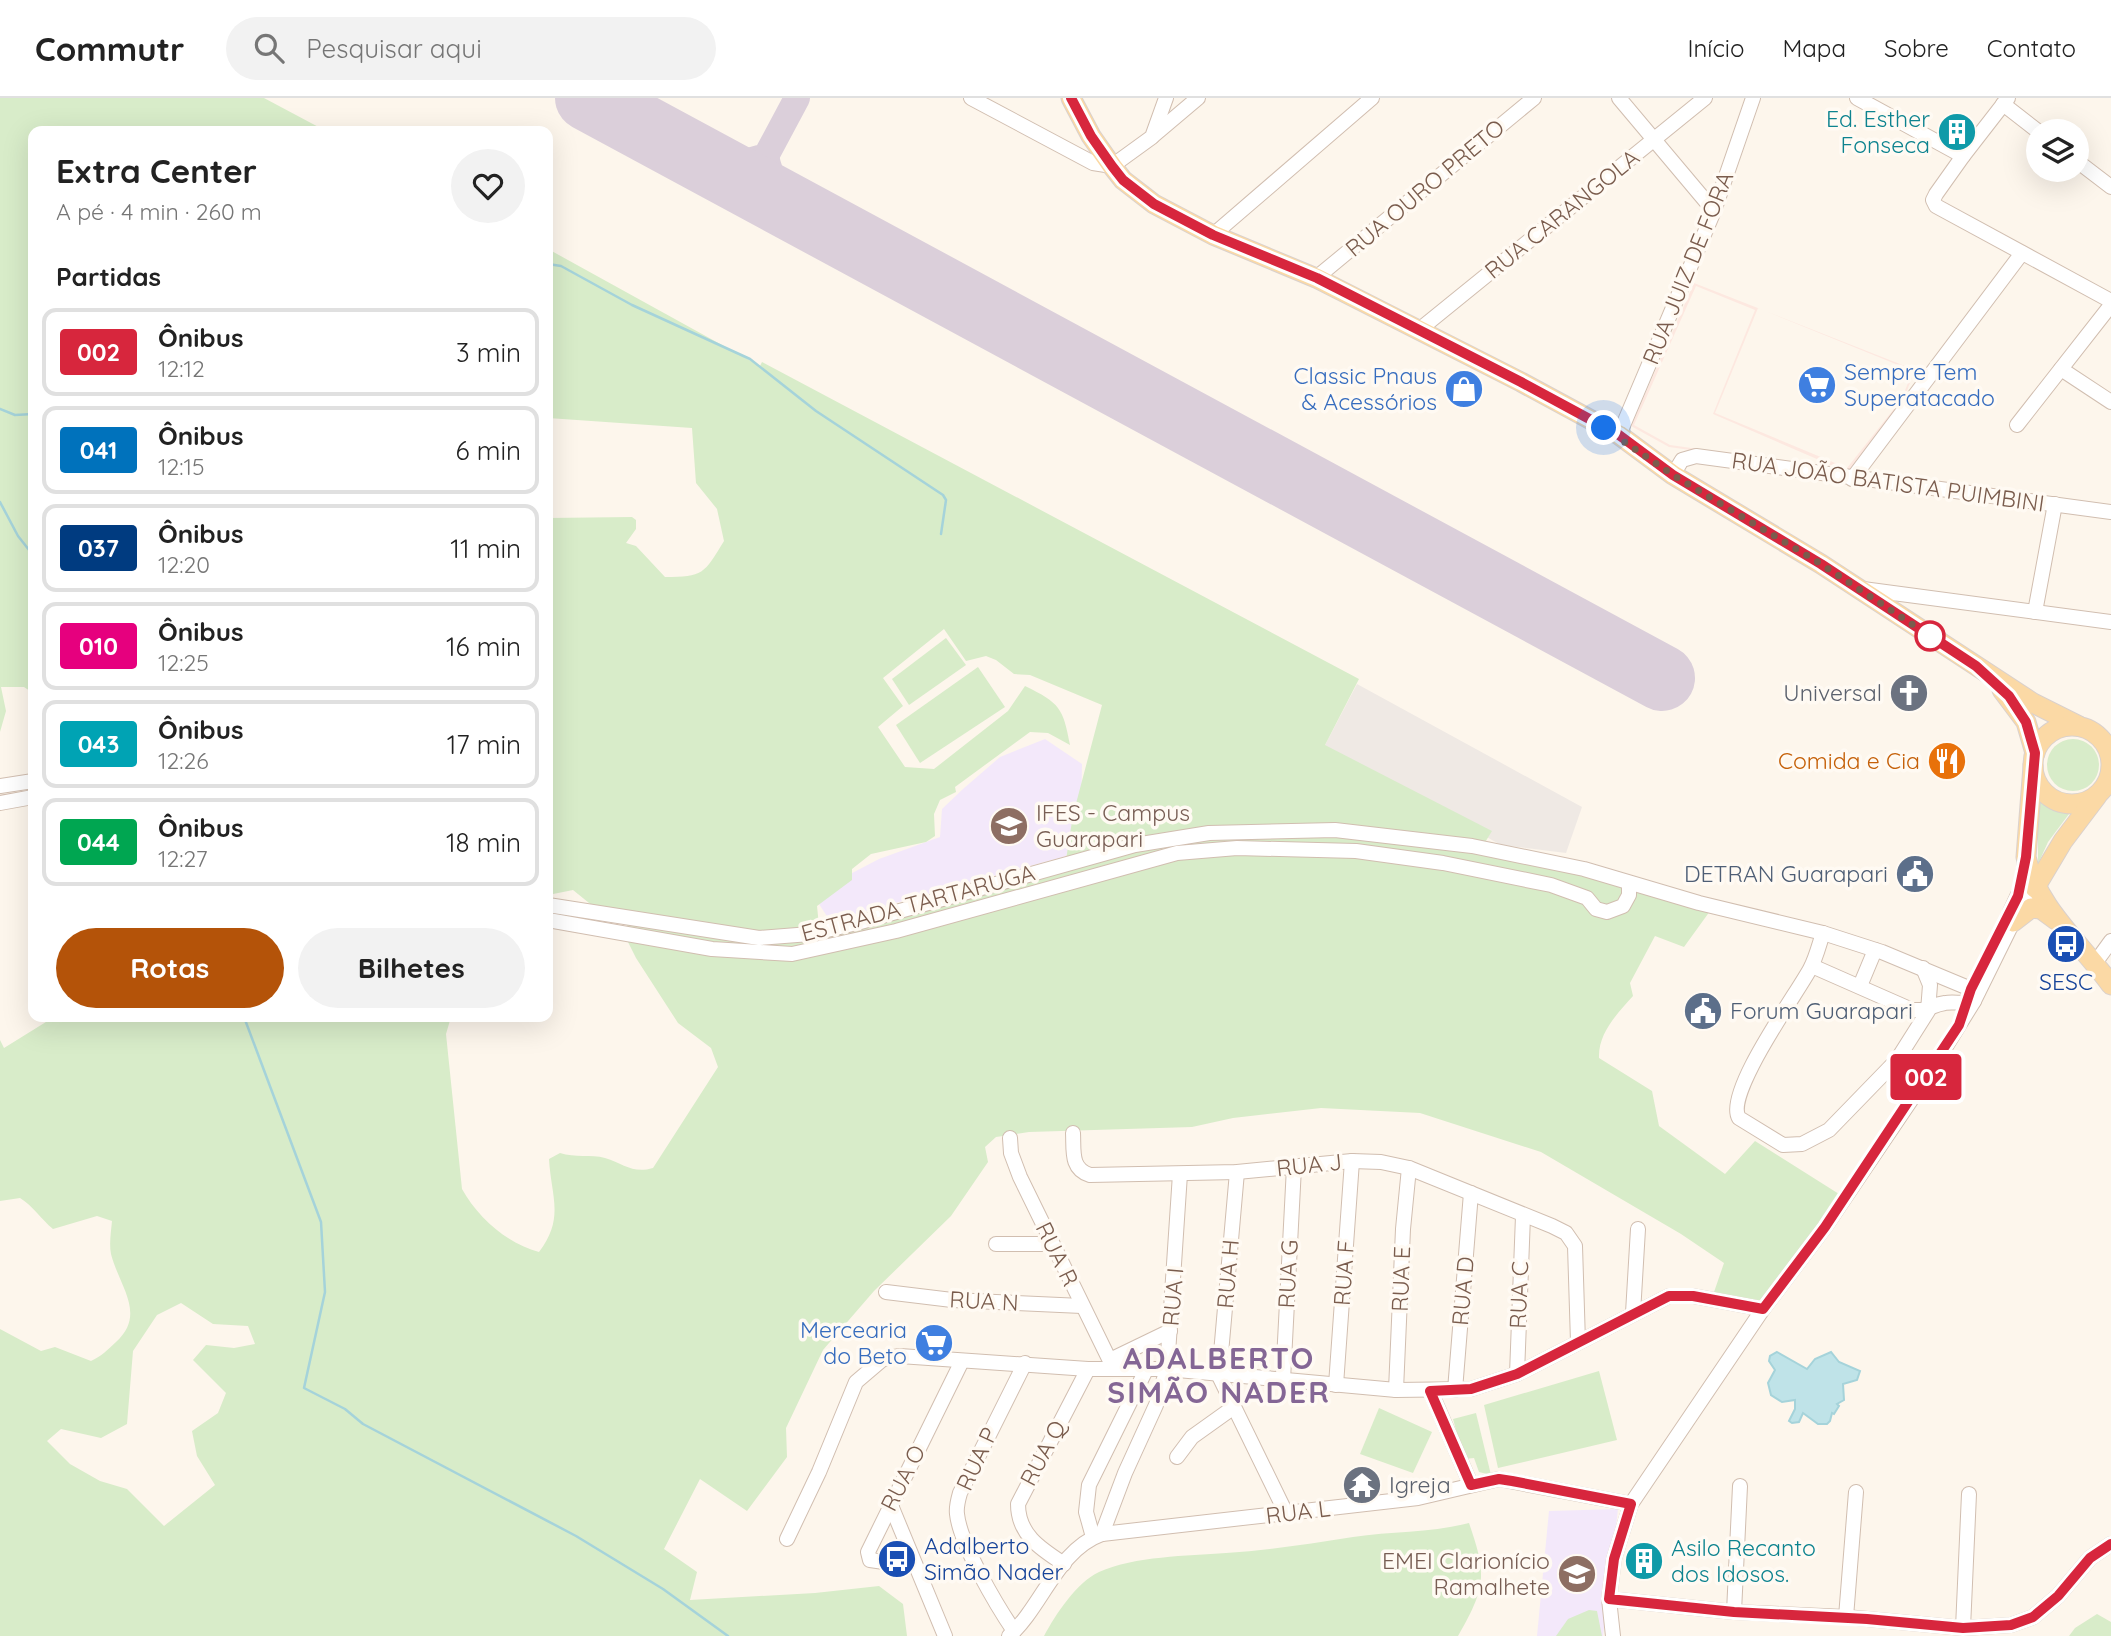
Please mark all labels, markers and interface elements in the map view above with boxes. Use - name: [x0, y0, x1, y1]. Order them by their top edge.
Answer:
- search box: [226, 17, 716, 80]
- text: Commutr: [35, 28, 184, 69]
- icon: search: [250, 29, 288, 67]
- text: Pesquisar aqui: [306, 32, 482, 65]
- text: Início: [1687, 33, 1744, 63]
- text: Mapa: [1782, 33, 1846, 63]
- text: Sobre: [1884, 33, 1949, 63]
- text: Contato: [1987, 33, 2076, 63]
- place label: Ed. Esther Fonseca: [1826, 104, 1930, 159]
- building icon: Ed. Esther Fonseca: [1936, 111, 1978, 153]
- street label: RUA OURO PRETO: [1339, 113, 1510, 263]
- map controls: [2026, 119, 2089, 182]
- button: layers: [2026, 119, 2089, 182]
- street label: RUA CARANGOLA: [1479, 142, 1645, 285]
- button: heart: [451, 149, 525, 223]
- text: Extra Center: [56, 150, 257, 191]
- street label: RUA JUIZ DE FORA: [1636, 167, 1740, 369]
- text: A pé · 4 min · 260 m: [56, 197, 262, 226]
- text: Partidas: [56, 260, 161, 293]
- text: Ônibus: [158, 321, 244, 354]
- text: 3 min: [456, 336, 521, 369]
- text: 002: [77, 337, 120, 367]
- text: 12:12: [158, 354, 205, 383]
- place label: Sempre Tem Superatacado: [1844, 357, 1995, 412]
- place label: Classic Pnaus & Acessórios: [1293, 361, 1437, 416]
- supermarket icon: Sempre Tem Superatacado: [1796, 364, 1838, 406]
- shop icon: Classic Pnaus & Acessórios: [1443, 368, 1485, 410]
- your location: [1586, 410, 1621, 445]
- text: Ônibus: [158, 419, 244, 452]
- text: 6 min: [456, 434, 521, 467]
- text: 041: [80, 435, 117, 465]
- street label: RUA JOÃO BATISTA PUIMBINI: [1730, 445, 2046, 518]
- text: 12:15: [158, 452, 205, 481]
- text: Ônibus: [158, 517, 244, 550]
- text: 11 min: [450, 532, 521, 565]
- text: 037: [78, 533, 119, 563]
- text: 12:20: [158, 550, 210, 579]
- text: Ônibus: [158, 615, 244, 648]
- unlabelled marker: [1915, 621, 1945, 651]
- text: 16 min: [446, 630, 521, 663]
- text: 010: [79, 631, 118, 661]
- text: 12:25: [158, 648, 209, 677]
- church icon: Universal: [1888, 672, 1930, 714]
- place label: Universal: [1783, 678, 1882, 707]
- text: Ônibus: [158, 713, 244, 746]
- text: 17 min: [447, 728, 521, 761]
- text: 043: [78, 729, 119, 759]
- restaurant icon: Comida e Cia: [1926, 740, 1968, 782]
- text: 12:26: [158, 746, 209, 775]
- place label: Comida e Cia: [1778, 746, 1920, 775]
- place label: IFES - Campus Guarapari: [1036, 798, 1190, 853]
- school or university icon: IFES - Campus Guarapari: [988, 805, 1030, 847]
- text: Ônibus: [158, 811, 244, 844]
- text: 18 min: [446, 826, 521, 859]
- text: 044: [77, 827, 120, 857]
- text: 12:27: [158, 844, 208, 873]
- public building icon: DETRAN Guarapari: [1894, 853, 1936, 895]
- street label: ESTRADA TARTARUGA: [798, 857, 1038, 948]
- place label: DETRAN Guarapari: [1684, 859, 1888, 888]
- bus stop icon: SESC: [2045, 923, 2087, 965]
- button: Rotas: [56, 928, 284, 1008]
- button: Bilhetes: [298, 928, 525, 1008]
- place label: SESC: [2039, 967, 2093, 996]
- public building icon: Forum Guarapari: [1682, 990, 1724, 1032]
- place label: Forum Guarapari: [1730, 996, 1913, 1025]
- line badge: 002: [1886, 1054, 1966, 1100]
- text: 002: [1904, 1062, 1948, 1092]
- street label: RUA J: [1275, 1147, 1343, 1182]
- street label: RUA R: [1030, 1217, 1085, 1291]
- street label: RUA H: [1210, 1238, 1245, 1310]
- street label: RUA G: [1271, 1239, 1304, 1309]
- street label: RUA F: [1327, 1239, 1360, 1307]
- street label: RUA E: [1385, 1246, 1416, 1312]
- street label: RUA D: [1445, 1255, 1480, 1327]
- street label: RUA C: [1503, 1261, 1534, 1329]
- street label: RUA I: [1156, 1267, 1189, 1327]
- street label: RUA N: [949, 1284, 1019, 1317]
- place label: Mercearia do Beto: [800, 1315, 907, 1370]
- supermarket icon: Mercearia do Beto: [913, 1322, 955, 1364]
- district label: ADALBERTO SIMÃO NADER: [1107, 1339, 1331, 1411]
- street label: RUA Q: [1013, 1414, 1072, 1491]
- street label: RUA P: [949, 1423, 1004, 1495]
- street label: RUA O: [874, 1440, 931, 1516]
- temple icon: Igreja: [1341, 1464, 1383, 1506]
- place label: Igreja: [1389, 1470, 1451, 1499]
- street label: RUA L: [1264, 1493, 1332, 1530]
- place label: Adalberto Simão Nader: [924, 1531, 1064, 1586]
- place label: Asilo Recanto dos Idosos.: [1671, 1533, 1816, 1588]
- bus stop icon: Adalberto Simão Nader: [876, 1538, 918, 1580]
- building icon: Asilo Recanto dos Idosos.: [1623, 1540, 1665, 1582]
- place label: EMEI Clarionício Ramalhete: [1382, 1546, 1550, 1601]
- school or university icon: EMEI Clarionício Ramalhete: [1556, 1553, 1598, 1595]

